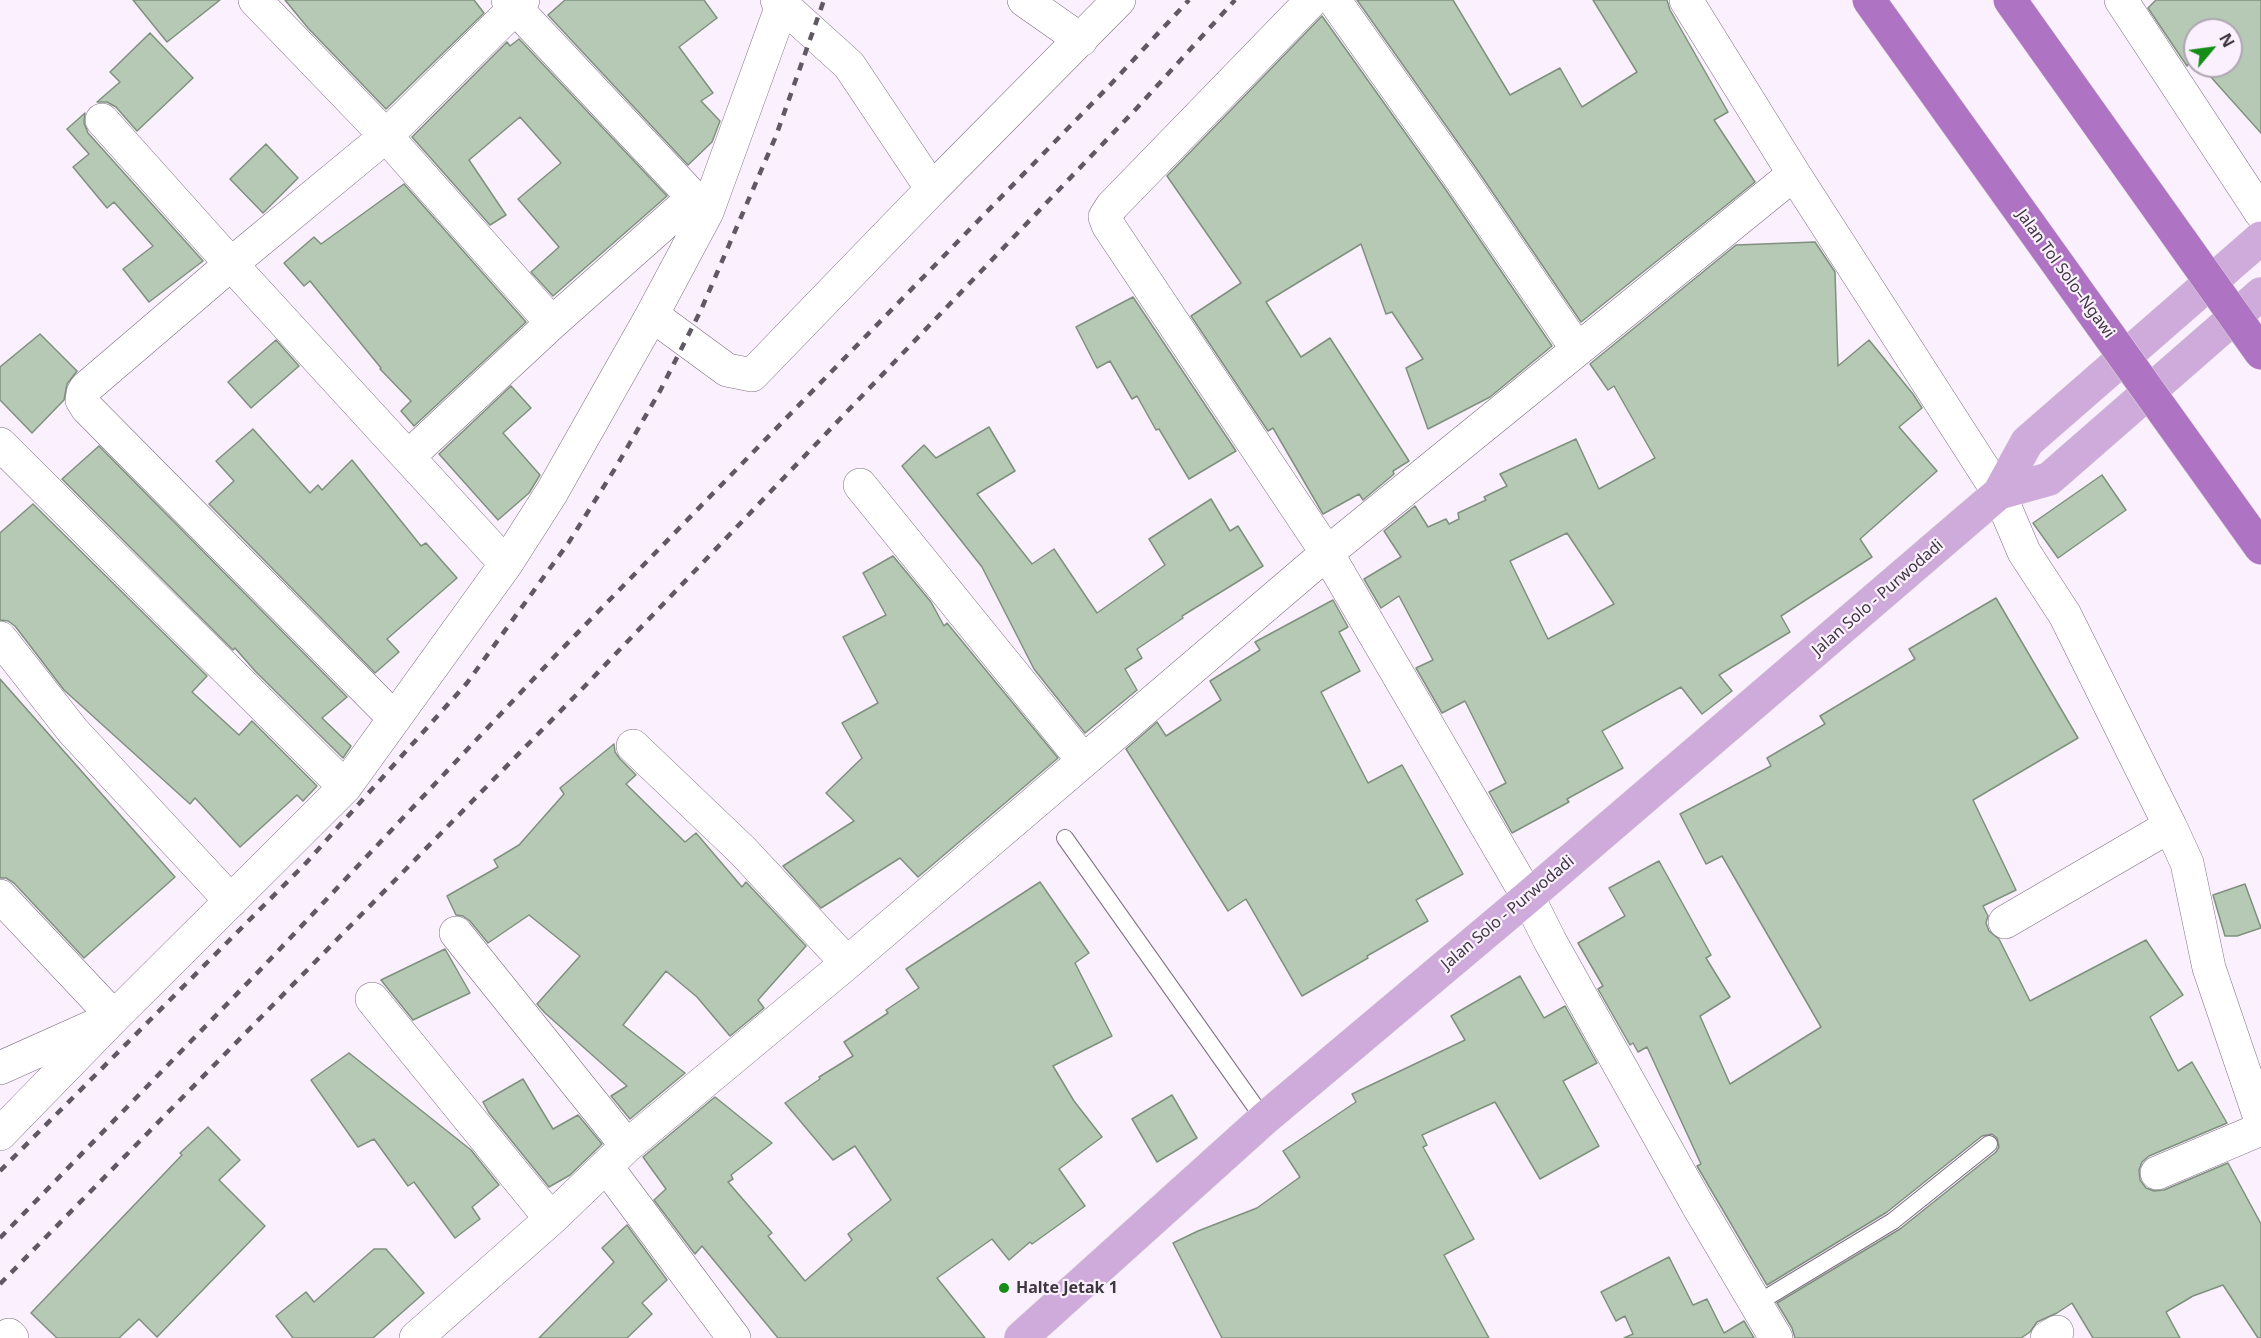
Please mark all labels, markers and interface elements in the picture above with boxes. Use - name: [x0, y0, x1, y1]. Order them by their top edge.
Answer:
- north arrow: [2183, 18, 2243, 78]
- text: N: [2214, 29, 2240, 51]
- street label: Jalan Tol Solo–Ngawi: [2012, 206, 2118, 342]
- street label: Jalan Solo - Purwodadi: [1809, 536, 1947, 660]
- street label: Jalan Solo - Purwodadi: [1438, 852, 1578, 974]
- place label: Halte Jetak 1: [1016, 1278, 1118, 1298]
- marker: Halte Jetak 1: [997, 1281, 1011, 1295]

